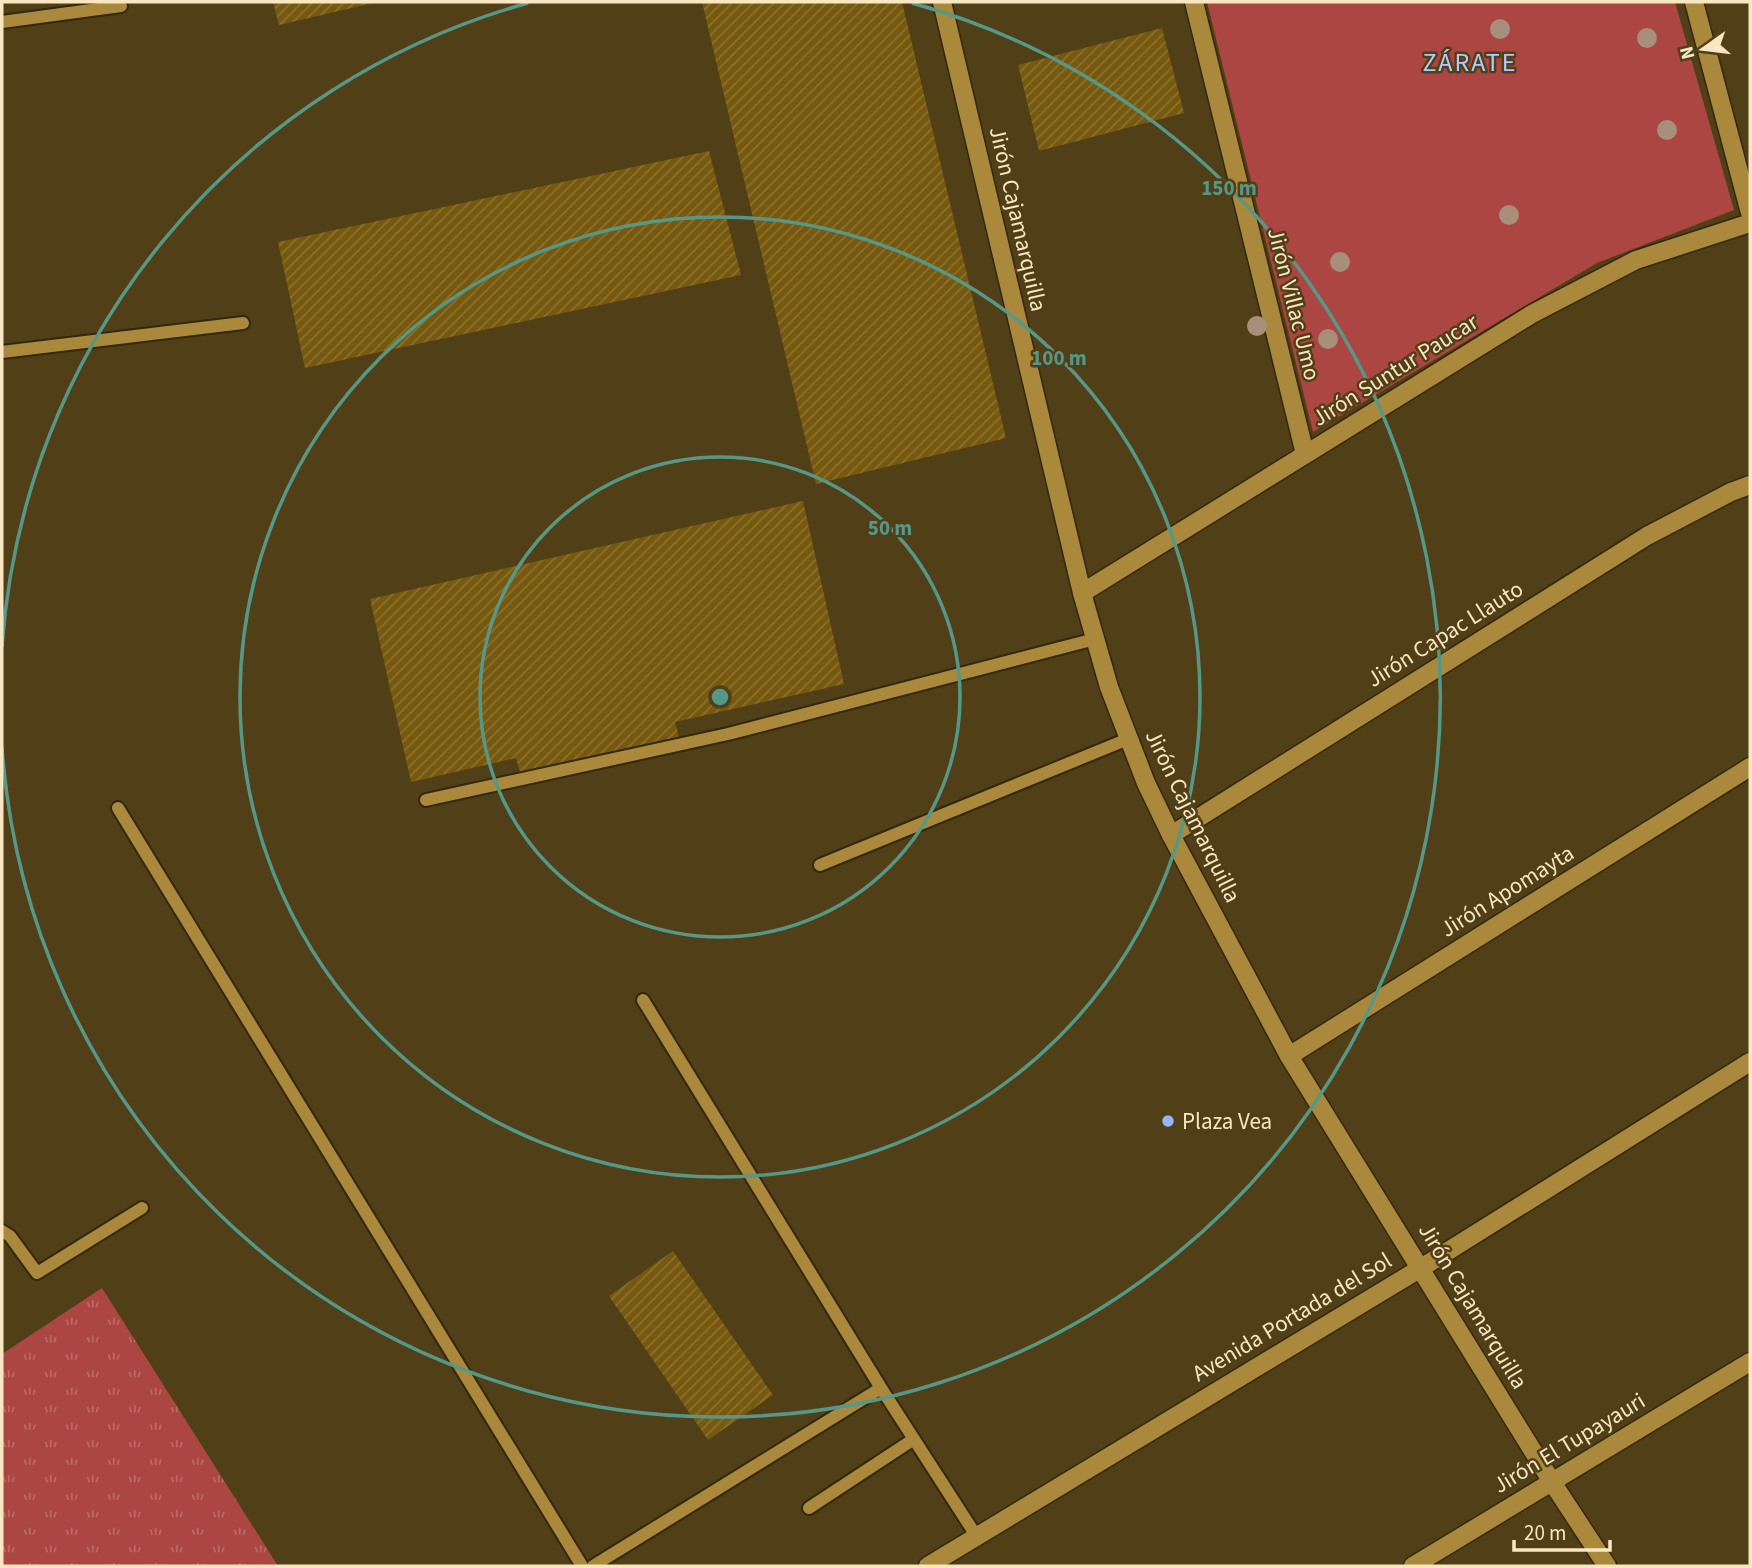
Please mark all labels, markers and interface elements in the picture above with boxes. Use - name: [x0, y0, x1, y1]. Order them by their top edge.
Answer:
- north arrow: [1668, 14, 1738, 84]
- text: N: [1673, 43, 1703, 62]
- district label: ZÁRATE: [1422, 44, 1518, 81]
- street label: Jirón Cajamarquilla: [981, 123, 1055, 315]
- text: 150 m: [1201, 173, 1257, 203]
- street label: Jirón Villac Umo: [1259, 224, 1329, 384]
- street label: Jirón Suntur Paucar: [1306, 305, 1485, 434]
- text: 100 m: [1031, 343, 1087, 373]
- text: 50 m: [868, 513, 912, 543]
- street label: Jirón Capac Llauto: [1360, 573, 1530, 695]
- centre of rings: [708, 685, 732, 709]
- street label: Jirón Cajamarquilla: [1137, 724, 1249, 908]
- street label: Jirón Apomayta: [1434, 837, 1580, 945]
- place label: Plaza Vea: [1182, 1105, 1272, 1138]
- marker: Plaza Vea: [1160, 1113, 1176, 1129]
- street label: Jirón Cajamarquilla: [1410, 1217, 1536, 1395]
- street label: Avenida Portada del Sol: [1186, 1244, 1398, 1390]
- street label: Jirón El Tupayauri: [1487, 1384, 1651, 1502]
- scale bar: [1514, 1508, 1610, 1552]
- text: 20 m: [1524, 1518, 1566, 1548]

